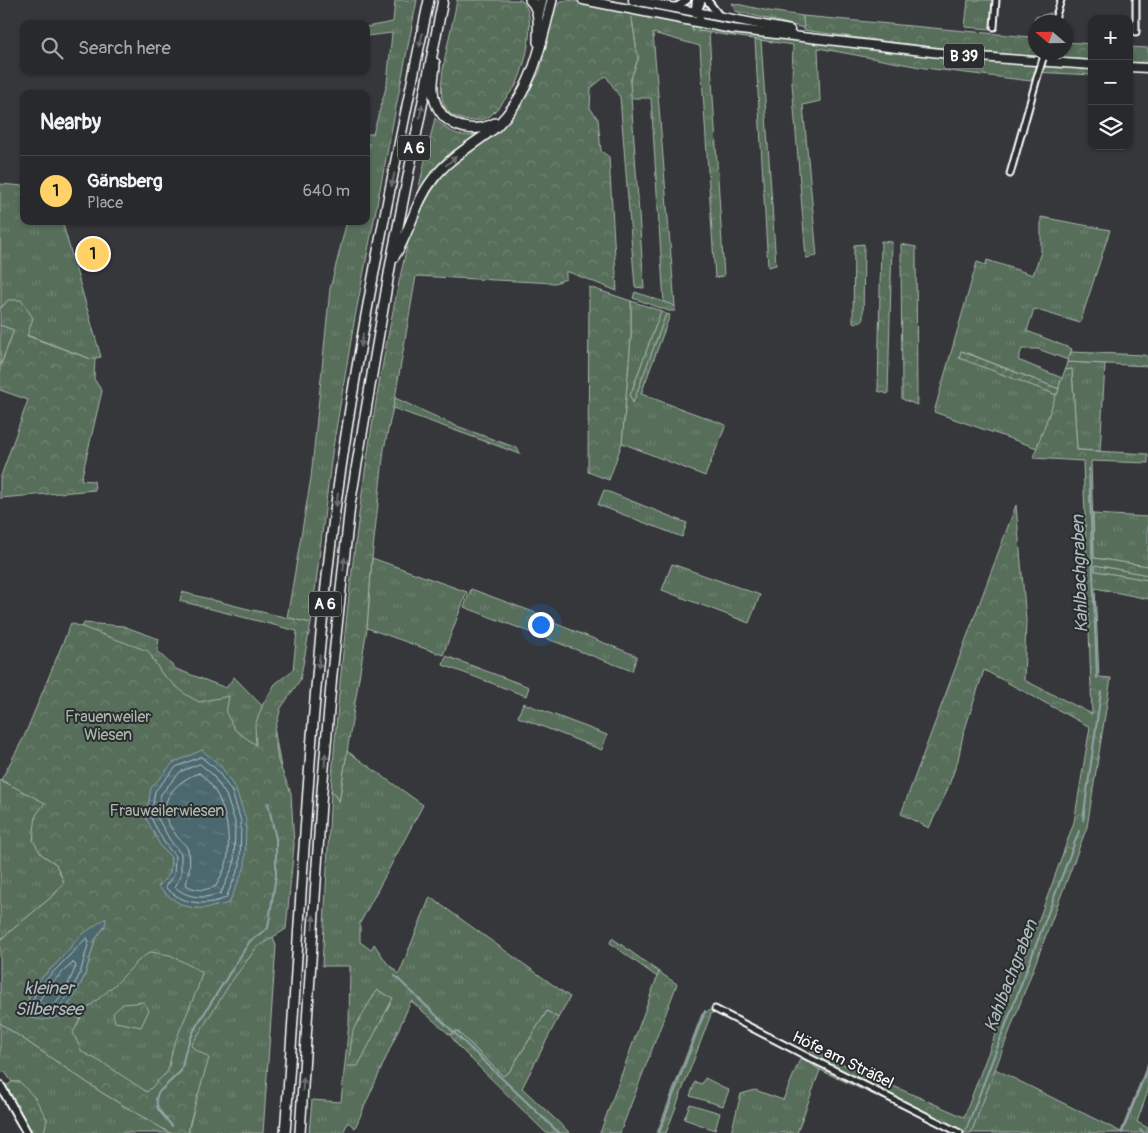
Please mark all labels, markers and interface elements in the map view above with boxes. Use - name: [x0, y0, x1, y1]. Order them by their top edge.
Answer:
- north arrow: [1028, 15, 1073, 60]
- map controls: [1088, 15, 1133, 150]
- button: +: [1088, 15, 1133, 60]
- search box: [20, 20, 370, 75]
- one-way arrow: [417, 33, 425, 48]
- icon: search: [38, 34, 66, 62]
- text: Search here: [78, 36, 171, 60]
- road number: B 39: [944, 44, 984, 68]
- button: −: [1088, 60, 1133, 105]
- one-way arrow: [417, 103, 425, 118]
- button: layers: [1088, 105, 1133, 150]
- text: Nearby: [40, 109, 101, 136]
- road number: A 6: [398, 136, 430, 160]
- one-way arrow: [444, 155, 457, 166]
- text: Gänsberg: [87, 169, 163, 193]
- one-way arrow: [389, 173, 397, 188]
- text: 1: [53, 181, 59, 201]
- text: 640 m: [303, 181, 350, 201]
- text: Place: [87, 193, 123, 213]
- pin: 1: [77, 235, 109, 273]
- one-way arrow: [358, 332, 366, 348]
- one-way arrow: [333, 493, 341, 509]
- water label: Kahlbachgraben: [1066, 514, 1094, 633]
- one-way arrow: [340, 555, 348, 571]
- road number: A 6: [309, 592, 341, 616]
- your location: [528, 612, 554, 638]
- one-way arrow: [315, 654, 323, 670]
- park label: Frauenweiler Wiesen: [65, 707, 151, 745]
- one-way arrow: [321, 752, 329, 768]
- park label: Frauweilerwiesen: [110, 801, 224, 821]
- one-way arrow: [310, 914, 318, 930]
- water label: Kahlbachgraben: [979, 916, 1043, 1035]
- water label: kleiner Silbersee: [15, 977, 85, 1021]
- street label: Höfe am Sträßel: [789, 1027, 897, 1093]
- one-way arrow: [299, 1076, 307, 1092]

